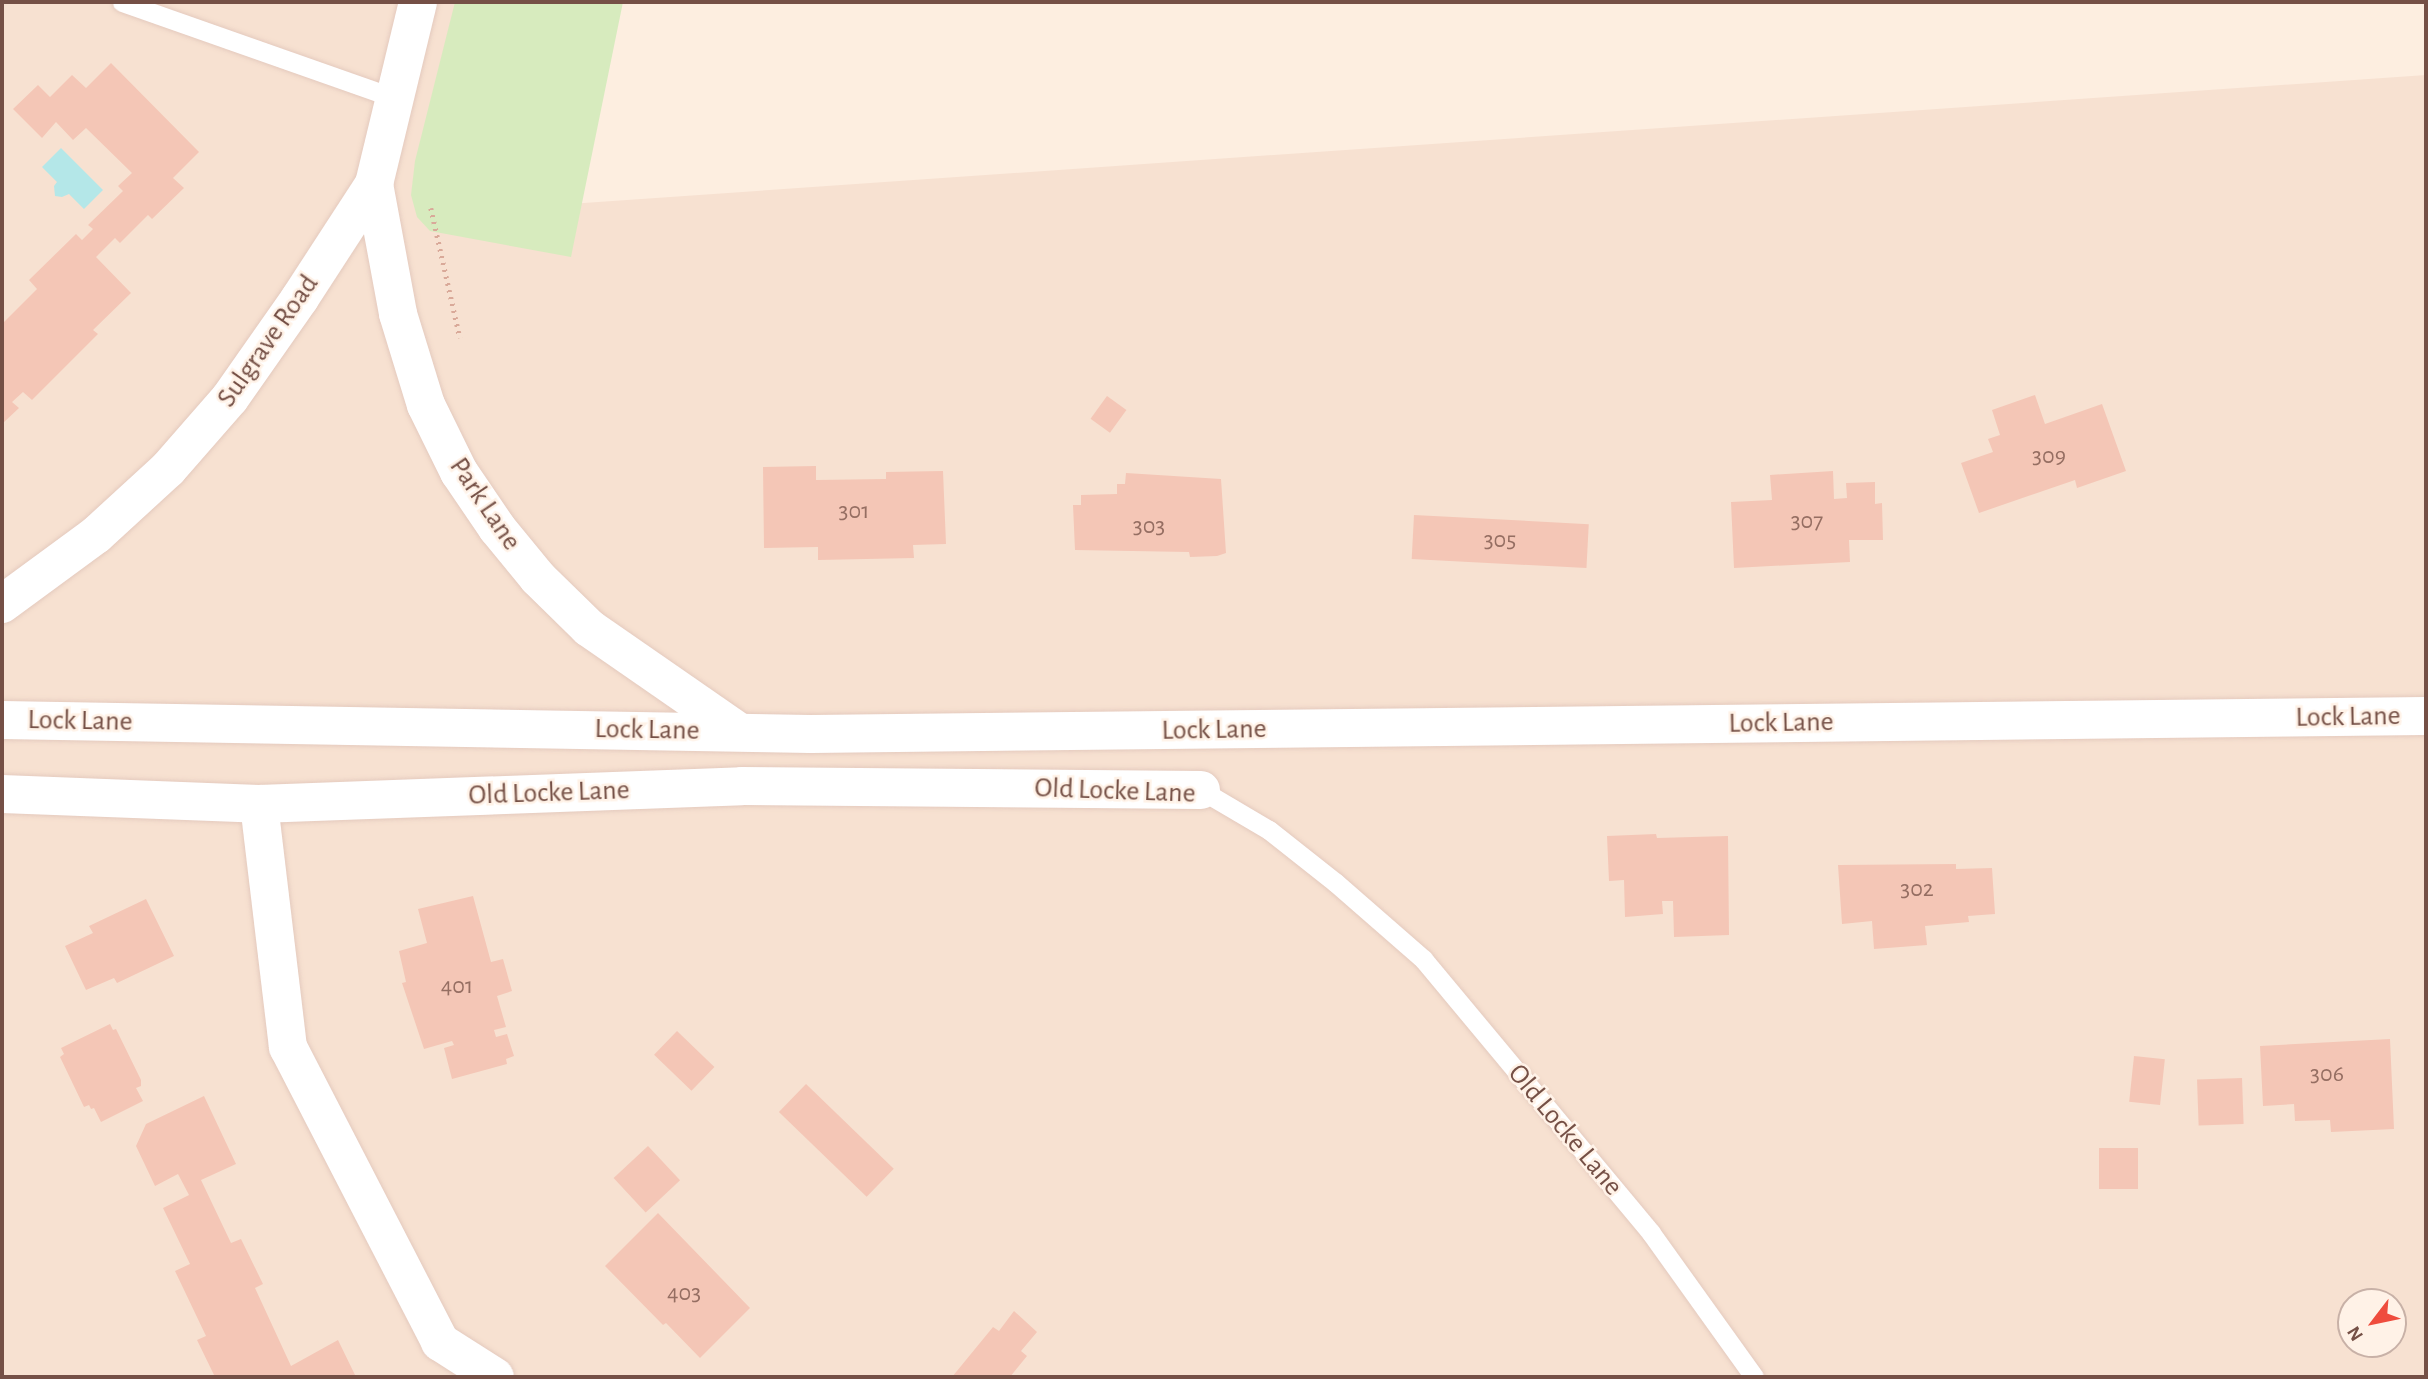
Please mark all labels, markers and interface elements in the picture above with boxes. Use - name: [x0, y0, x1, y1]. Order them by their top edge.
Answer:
- street label: Sulgrave Road: [210, 268, 326, 414]
- house number: 309: [2032, 443, 2066, 471]
- street label: Park Lane: [442, 451, 528, 557]
- house number: 301: [839, 498, 869, 526]
- house number: 307: [1791, 508, 1823, 536]
- house number: 303: [1133, 513, 1165, 541]
- house number: 305: [1484, 527, 1516, 555]
- street label: Lock Lane: [2295, 699, 2401, 735]
- street label: Lock Lane: [27, 703, 133, 739]
- street label: Lock Lane: [1728, 705, 1834, 741]
- street label: Lock Lane: [594, 712, 700, 748]
- street label: Lock Lane: [1161, 712, 1267, 748]
- street label: Old Locke Lane: [1034, 771, 1196, 811]
- street label: Old Locke Lane: [468, 773, 630, 813]
- house number: 302: [1900, 876, 1934, 904]
- house number: 401: [441, 973, 473, 1001]
- street label: Old Locke Lane: [1500, 1057, 1630, 1203]
- house number: 306: [2310, 1061, 2344, 1089]
- house number: 403: [667, 1280, 701, 1308]
- north arrow: [2337, 1288, 2407, 1358]
- text: N: [2344, 1323, 2367, 1344]

